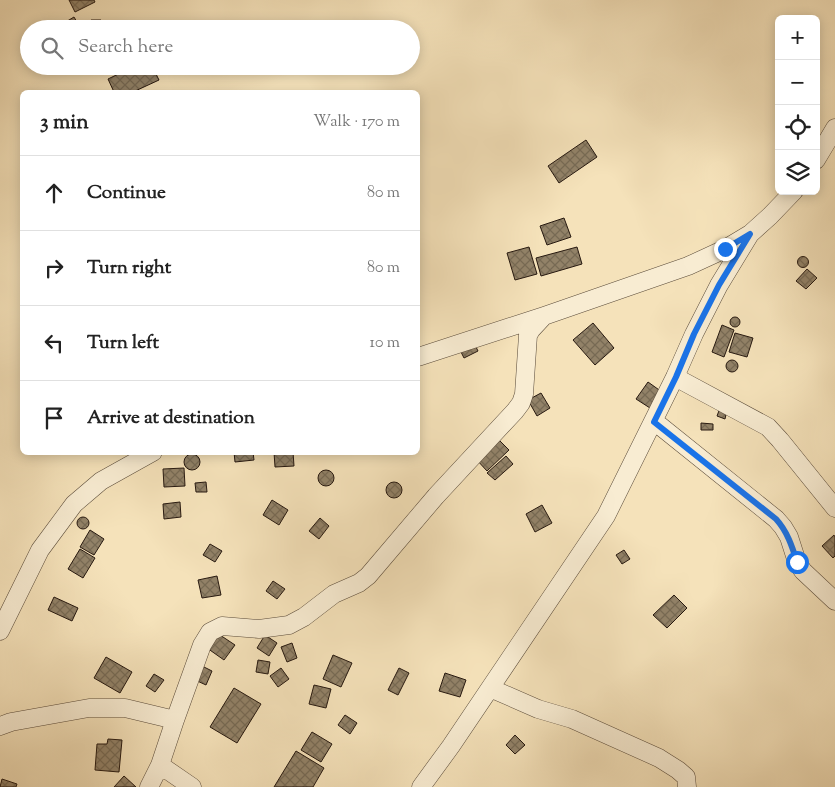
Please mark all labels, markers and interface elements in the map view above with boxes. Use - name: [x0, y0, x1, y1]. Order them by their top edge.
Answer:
- map controls: [775, 15, 820, 195]
- button: +: [775, 15, 820, 60]
- search box: [20, 20, 420, 75]
- icon: search: [38, 34, 66, 62]
- text: Search here: [78, 34, 173, 61]
- button: −: [775, 60, 820, 105]
- button: locate: [775, 105, 820, 150]
- text: 3 min: [40, 108, 89, 138]
- text: Walk · 170 m: [313, 111, 400, 134]
- button: layers: [775, 150, 820, 195]
- icon: ahead: [40, 179, 68, 207]
- text: Continue: [87, 180, 166, 207]
- text: 80 m: [367, 182, 400, 205]
- route end: [714, 238, 737, 261]
- icon: right: [40, 254, 68, 282]
- text: Turn right: [87, 255, 171, 282]
- text: 80 m: [367, 257, 400, 280]
- icon: left: [40, 329, 68, 357]
- text: Turn left: [87, 330, 159, 357]
- text: 10 m: [370, 332, 400, 355]
- icon: arrive: [40, 404, 68, 432]
- text: Arrive at destination: [87, 405, 255, 432]
- route start: [786, 551, 809, 574]

